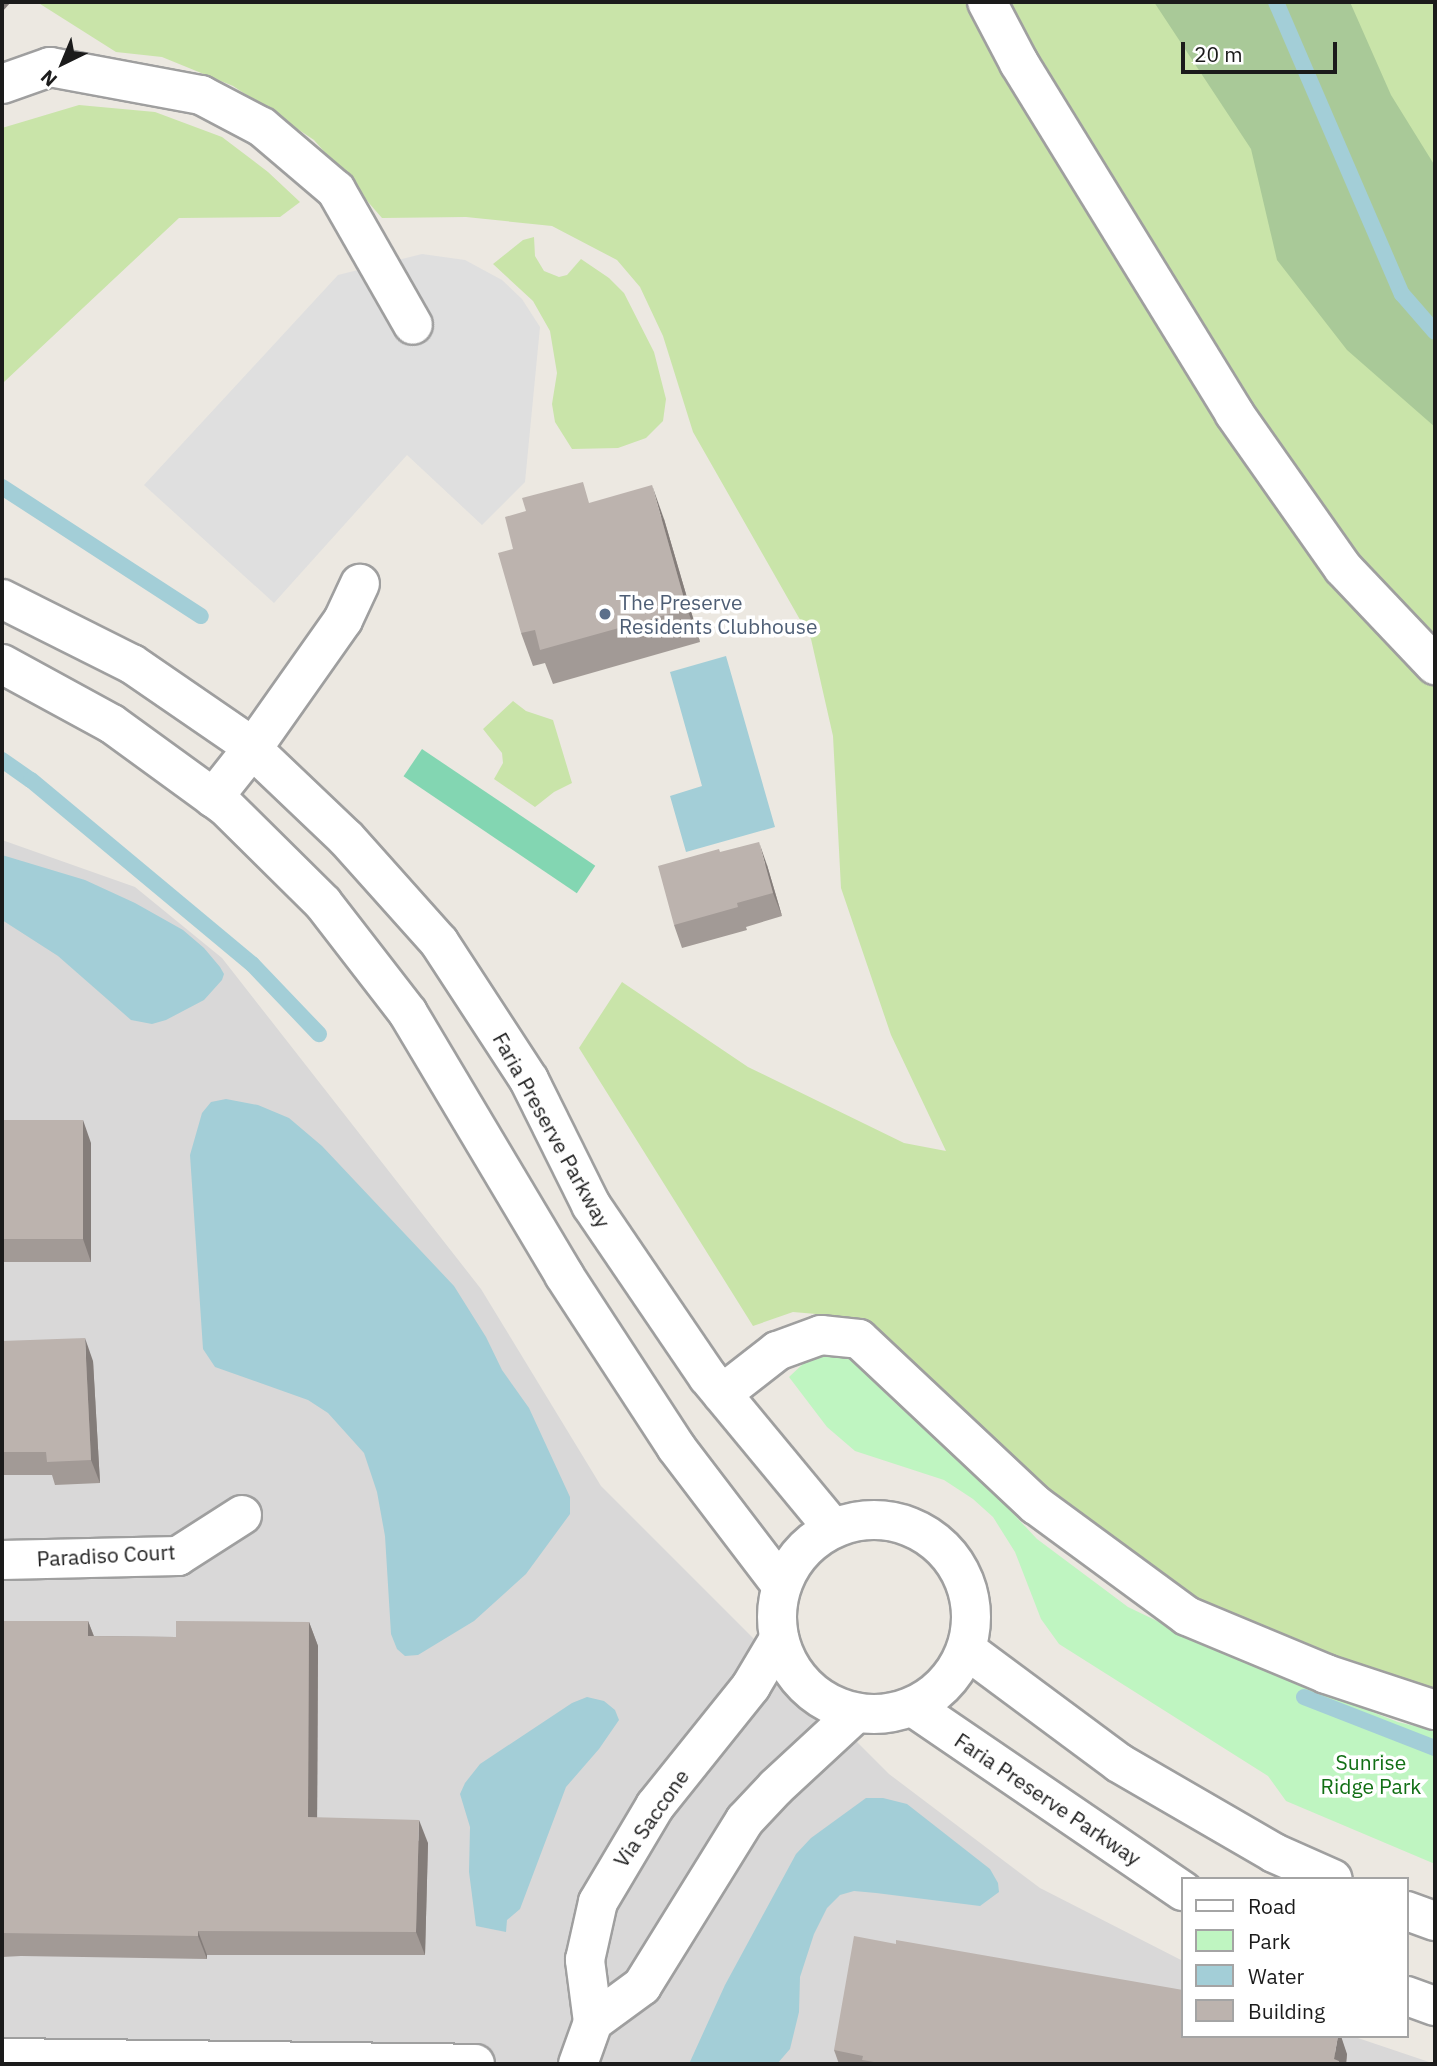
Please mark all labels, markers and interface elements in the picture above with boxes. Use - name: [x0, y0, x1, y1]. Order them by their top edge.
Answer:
- north arrow: [28, 28, 98, 98]
- scale bar: [1185, 28, 1341, 72]
- text: 20 m: [1194, 40, 1243, 68]
- text: N: [35, 65, 62, 92]
- place label: The Preserve Residents Clubhouse: [619, 589, 818, 639]
- marker: The Preserve Residents Clubhouse: [597, 606, 613, 622]
- street label: Faria Preserve Parkway: [488, 1028, 616, 1232]
- street label: Paradiso Court: [36, 1539, 176, 1571]
- street label: Faria Preserve Parkway: [950, 1727, 1146, 1871]
- park label: Sunrise Ridge Park: [1321, 1749, 1421, 1799]
- street label: Via Saccone: [608, 1764, 694, 1872]
- legend: [1182, 1877, 1409, 2038]
- text: Road: [1248, 1892, 1296, 1920]
- text: Park: [1248, 1927, 1291, 1955]
- text: Water: [1248, 1962, 1304, 1990]
- text: Building: [1248, 1997, 1325, 2025]

